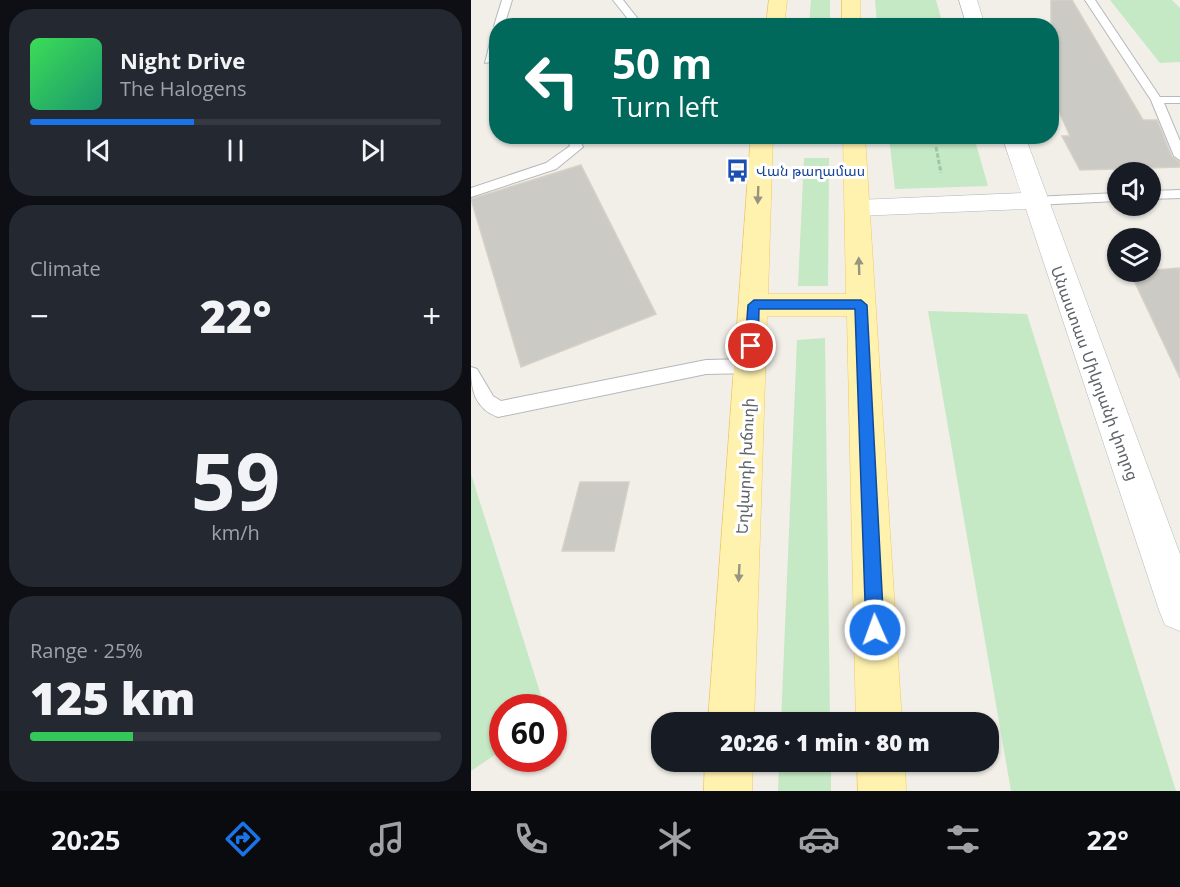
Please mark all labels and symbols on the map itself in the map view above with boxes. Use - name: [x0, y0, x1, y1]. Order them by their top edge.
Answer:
- bus stop icon: Վան թաղամաս: [725, 157, 751, 183]
- place label: Վան թաղամաս: [756, 161, 865, 180]
- one-way arrow: [753, 185, 763, 204]
- one-way arrow: [855, 256, 864, 275]
- street label: Անաստաս Միկոյանի փողոց: [1046, 263, 1144, 483]
- pin: [725, 320, 776, 371]
- street label: Եղվարդի խճուղի: [730, 397, 760, 535]
- one-way arrow: [735, 563, 744, 582]
- position arrow: [843, 598, 907, 662]
- speed limit sign: 60: [489, 694, 567, 772]

